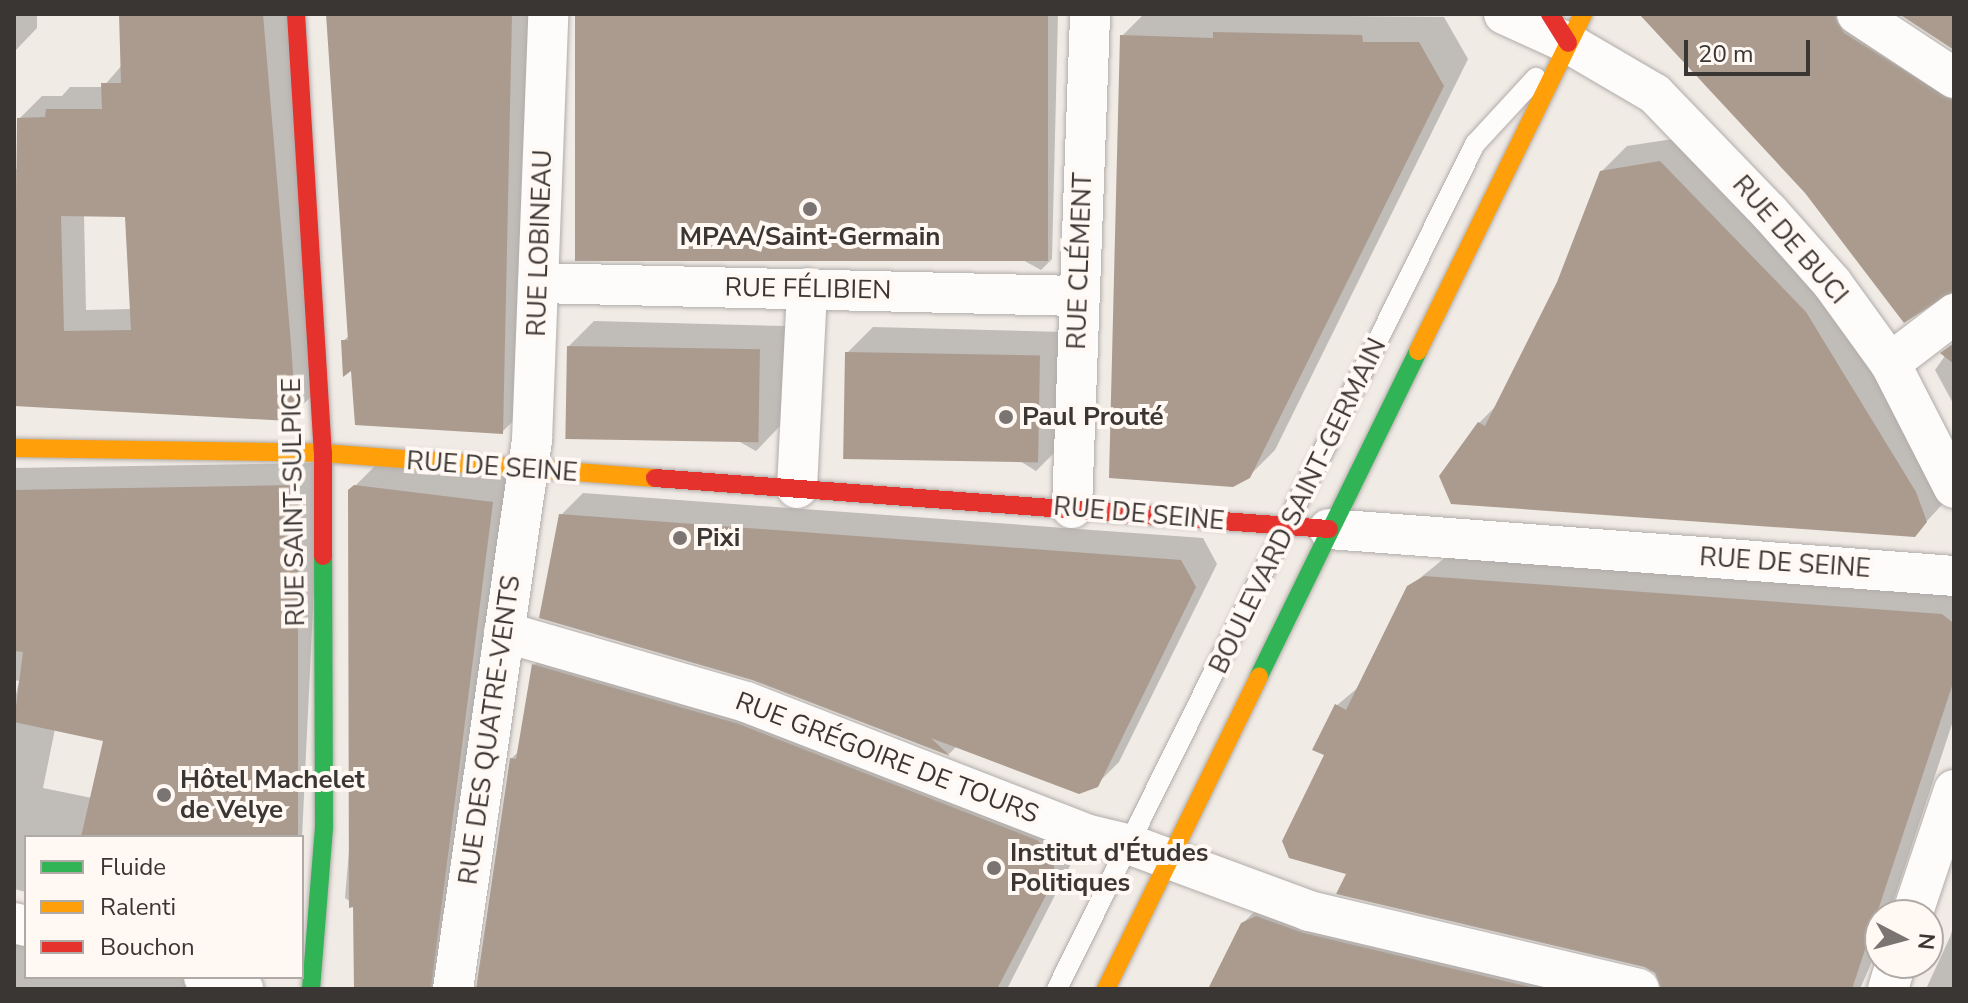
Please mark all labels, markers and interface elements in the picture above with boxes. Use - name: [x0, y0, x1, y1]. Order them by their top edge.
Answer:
- scale bar: [1688, 24, 1814, 74]
- text: 20 m: [1698, 38, 1754, 70]
- street label: RUE LOBINEAU: [521, 149, 559, 337]
- street label: RUE DE BUCI: [1726, 169, 1854, 311]
- street label: RUE CLÉMENT: [1061, 172, 1099, 350]
- marker: MPAA/Saint-Germain: [801, 200, 819, 218]
- place label: MPAA/Saint-Germain: [679, 221, 941, 253]
- street label: RUE FÉLIBIEN: [724, 272, 892, 306]
- street label: BOULEVARD SAINT-GERMAIN: [1203, 333, 1393, 679]
- street label: RUE SAINT-SULPICE: [276, 377, 312, 627]
- place label: Paul Prouté: [1022, 401, 1164, 433]
- marker: Paul Prouté: [997, 408, 1015, 426]
- street label: RUE DE SEINE: [405, 445, 579, 489]
- street label: RUE DE SEINE: [1052, 491, 1226, 537]
- place label: Pixi: [696, 522, 740, 554]
- marker: Pixi: [671, 529, 689, 547]
- street label: RUE DE SEINE: [1698, 541, 1872, 585]
- street label: RUE DES QUATRE-VENTS: [453, 573, 527, 887]
- street label: RUE GRÉGOIRE DE TOURS: [731, 686, 1043, 830]
- place label: Hôtel Machelet de Velye: [180, 764, 365, 826]
- marker: Hôtel Machelet de Velye: [155, 786, 173, 804]
- legend: [24, 835, 304, 979]
- place label: Institut d'Études Politiques: [1010, 837, 1208, 898]
- text: Fluide: [100, 851, 166, 883]
- marker: Institut d'Études Politiques: [985, 859, 1003, 877]
- text: Ralenti: [100, 891, 176, 923]
- north arrow: [1864, 899, 1944, 979]
- text: Bouchon: [100, 931, 195, 963]
- text: N: [1910, 932, 1942, 951]

